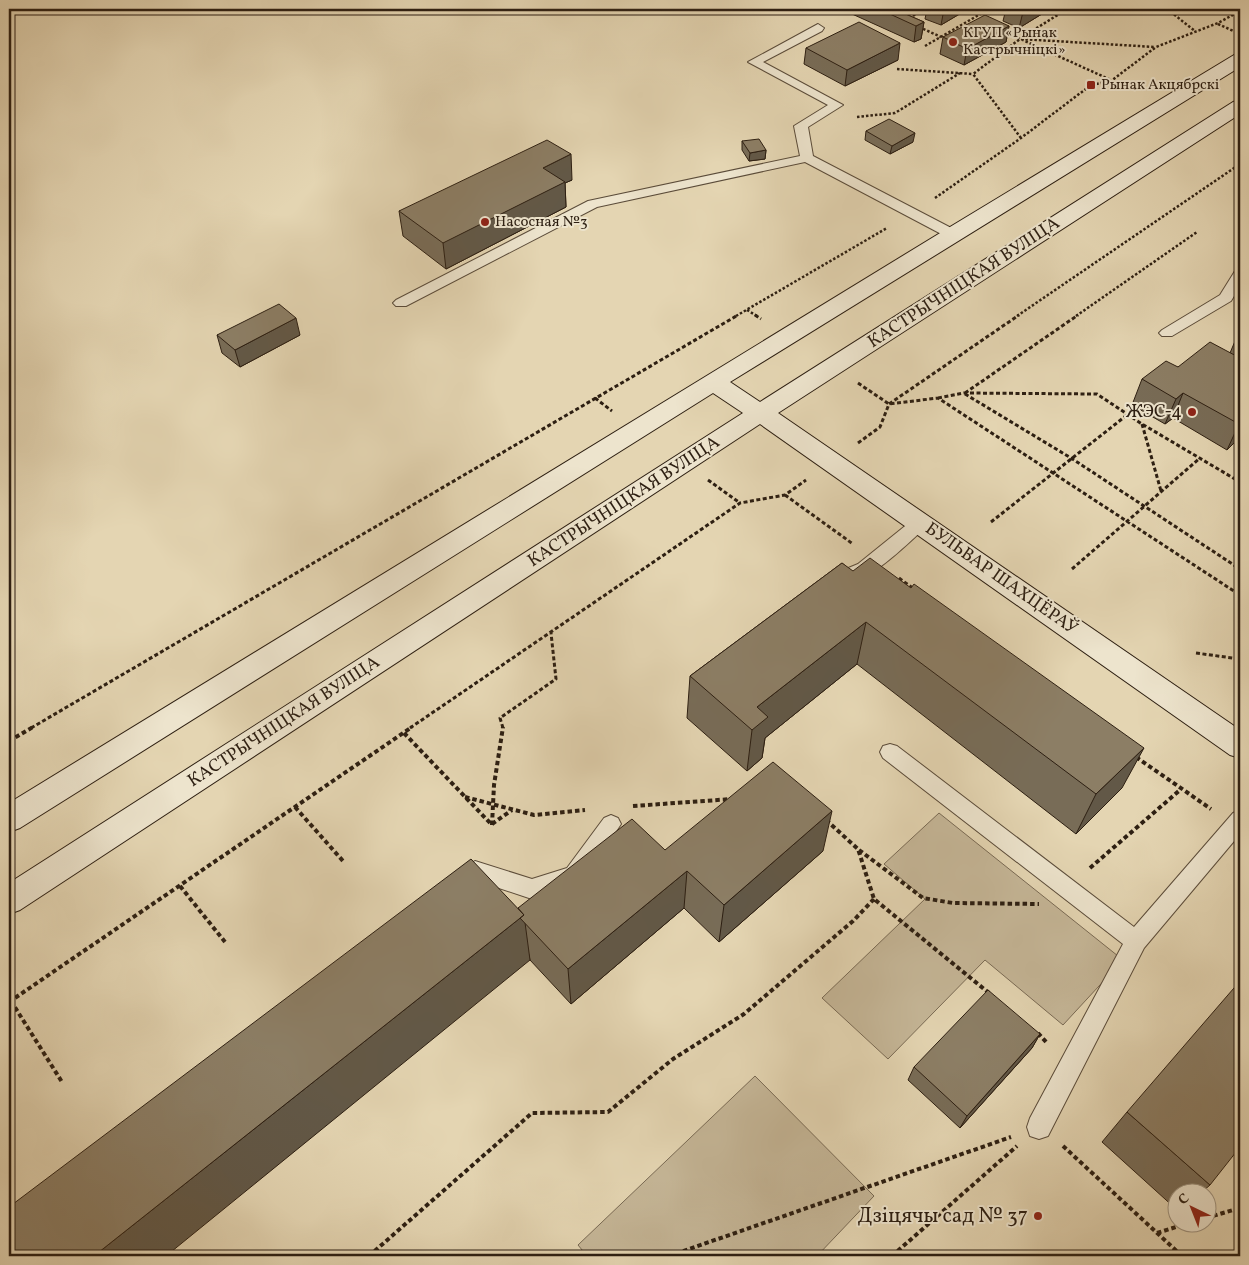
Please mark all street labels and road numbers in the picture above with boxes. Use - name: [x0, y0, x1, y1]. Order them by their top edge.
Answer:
- street label: КАСТРЫЧНІЦКАЯ ВУЛІЦА: [863, 211, 1065, 355]
- street label: КАСТРЫЧНІЦКАЯ ВУЛІЦА: [523, 430, 725, 574]
- street label: БУЛЬВАР ШАХЦЁРАЎ: [920, 517, 1083, 641]
- street label: КАСТРЫЧНІЦКАЯ ВУЛІЦА: [183, 650, 385, 794]

